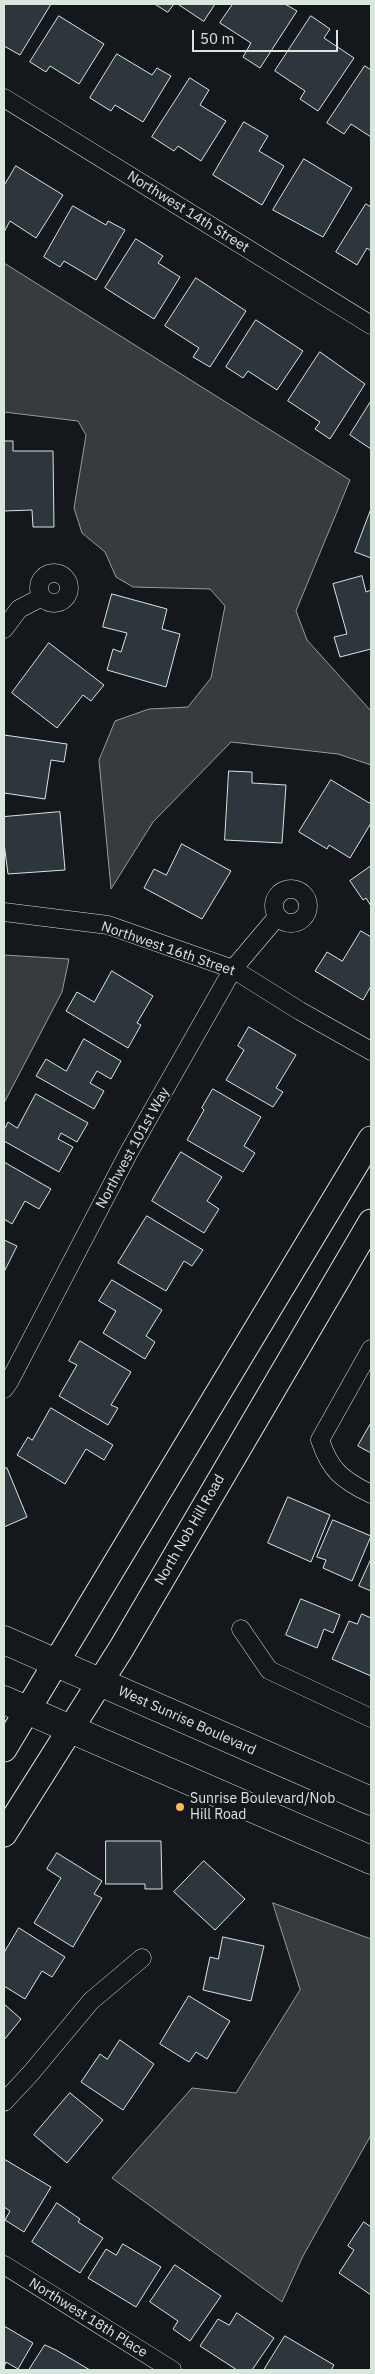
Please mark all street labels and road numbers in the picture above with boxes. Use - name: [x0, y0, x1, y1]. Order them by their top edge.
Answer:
- street label: Northwest 14th Street: [124, 168, 252, 256]
- street label: Northwest 16th Street: [99, 918, 237, 980]
- street label: Northwest 101st Way: [93, 1084, 173, 1212]
- street label: North Nob Hill Road: [152, 1472, 228, 1588]
- street label: West Sunrise Boulevard: [115, 1683, 259, 1759]
- street label: Northwest 18th Place: [26, 2275, 150, 2361]

